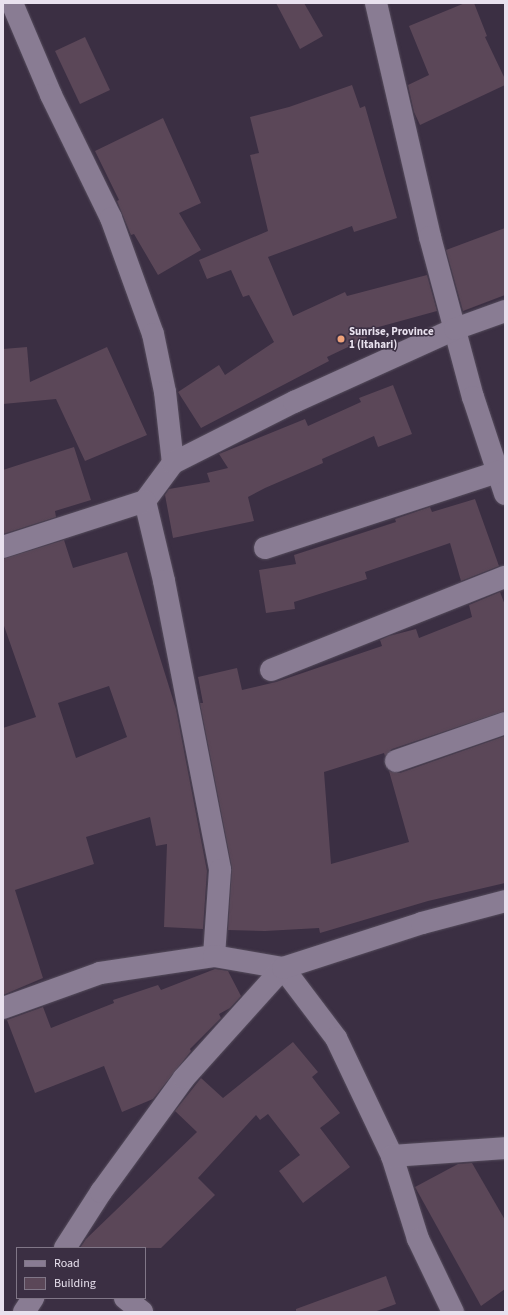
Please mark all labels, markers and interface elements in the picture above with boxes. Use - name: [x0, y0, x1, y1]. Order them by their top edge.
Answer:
- place label: Sunrise, Province 1 (Itahari): [349, 326, 434, 352]
- marker: Sunrise, Province 1 (Itahari): [336, 334, 346, 344]
- legend: [16, 1247, 146, 1299]
- text: Road: [54, 1255, 80, 1272]
- text: Building: [54, 1275, 96, 1292]

